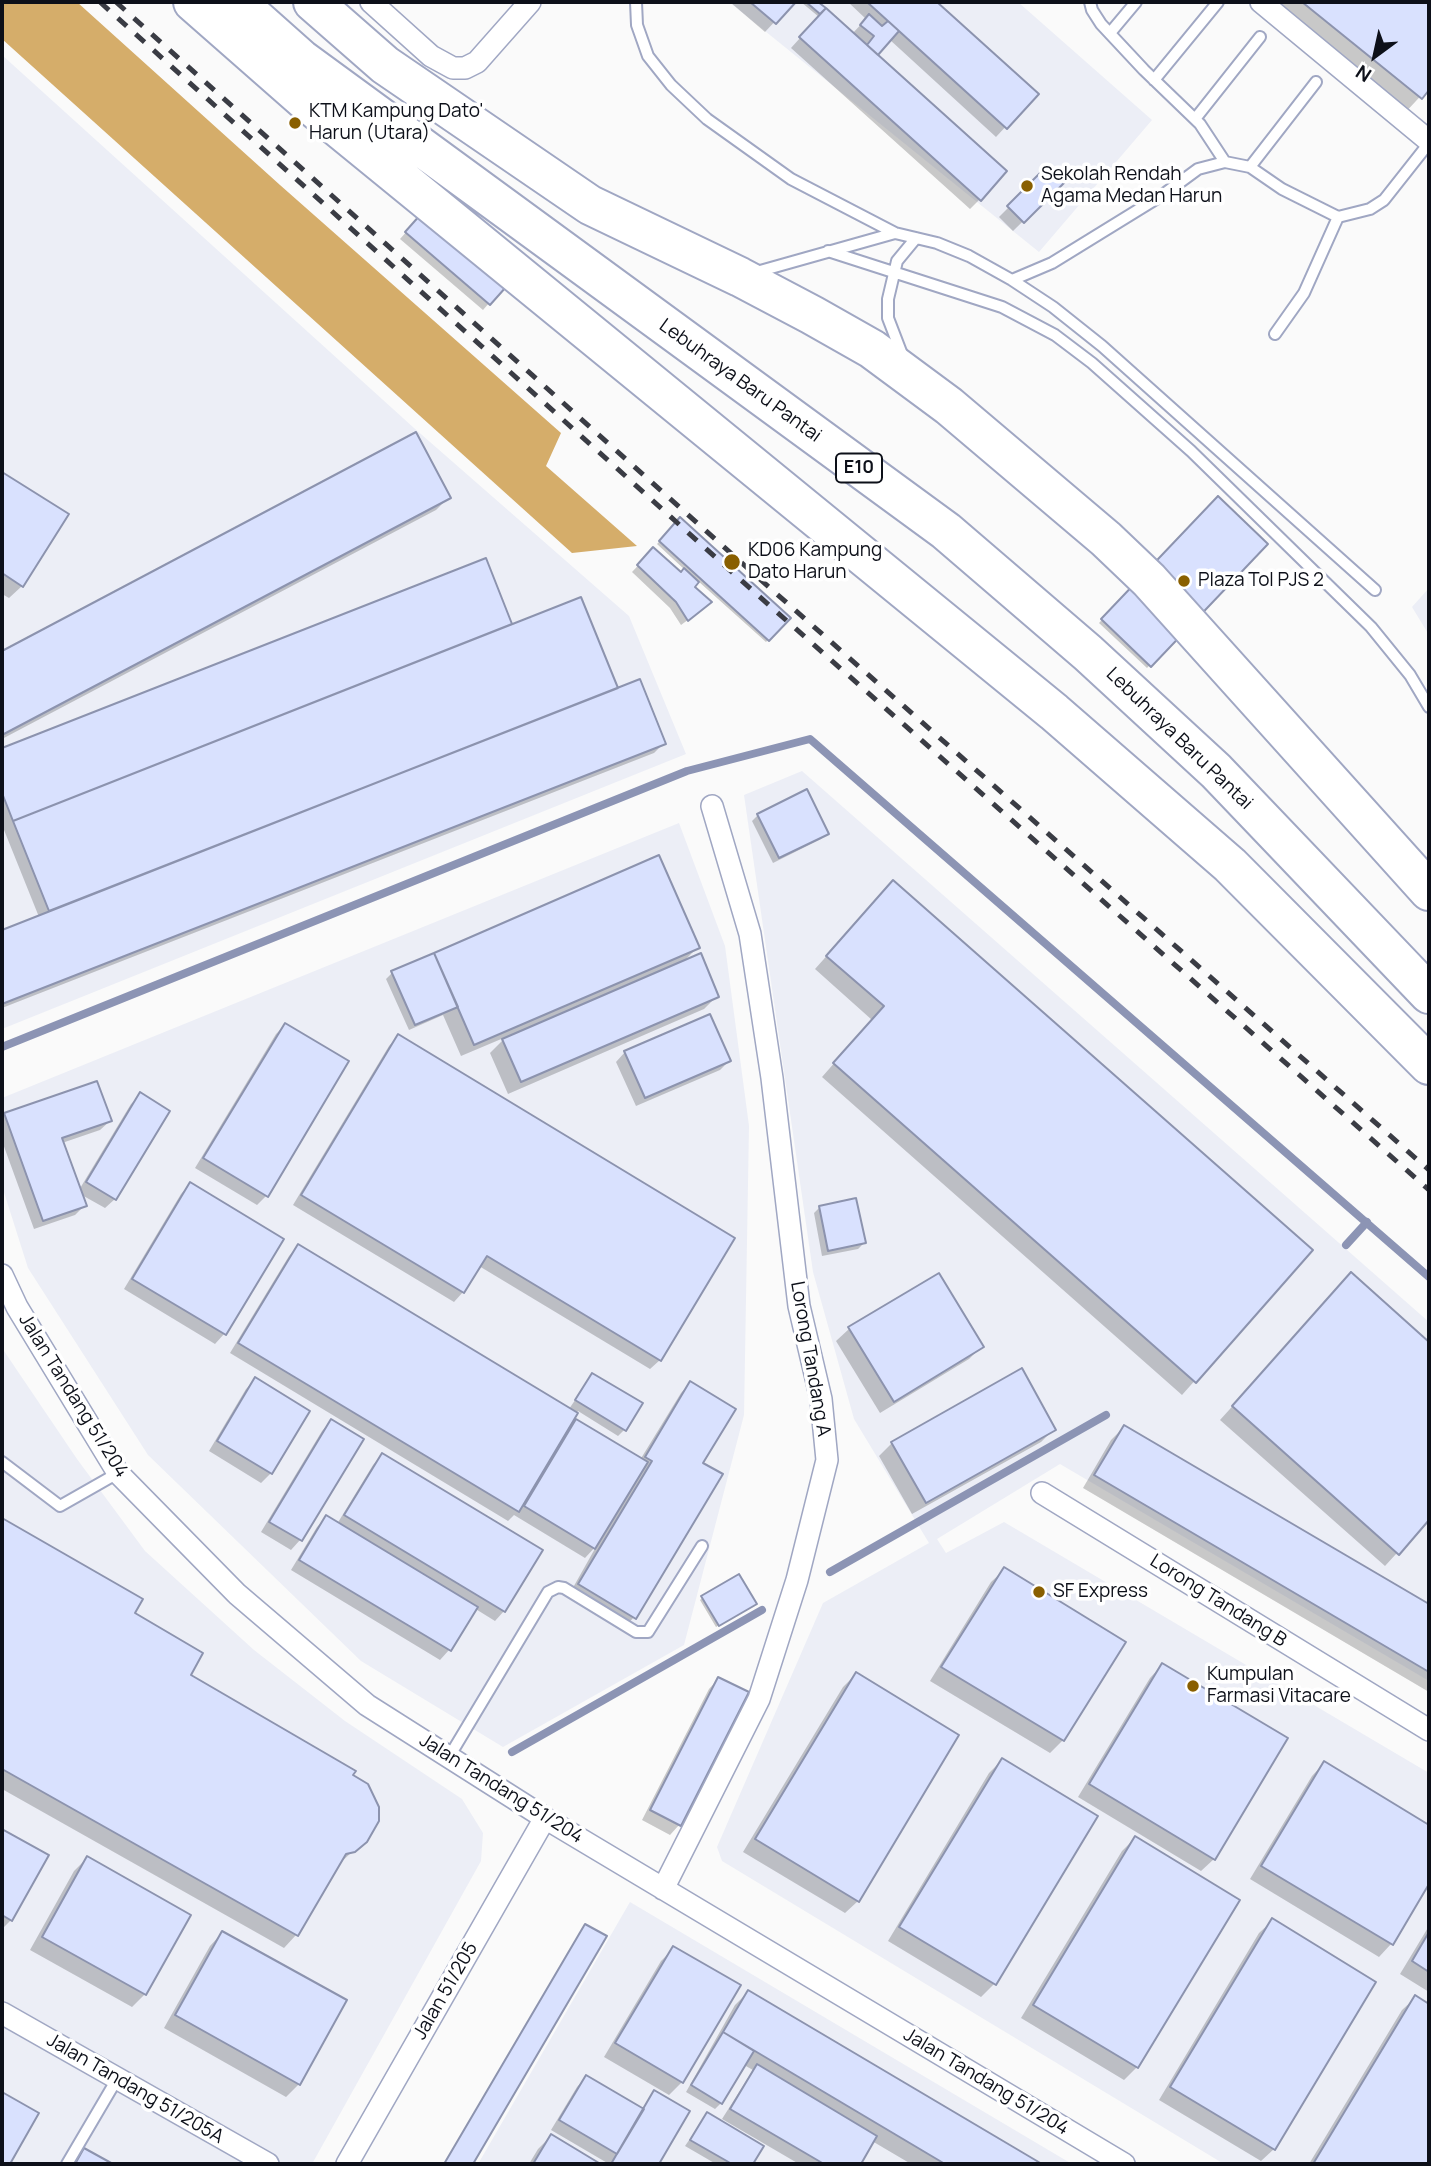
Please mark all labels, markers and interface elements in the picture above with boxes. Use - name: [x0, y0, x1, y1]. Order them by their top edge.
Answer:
- north arrow: [1340, 21, 1410, 91]
- text: N: [1351, 59, 1376, 88]
- place label: KTM Kampung Dato' Harun (Utara): [309, 101, 483, 145]
- marker: KTM Kampung Dato' Harun (Utara): [287, 115, 303, 131]
- place label: Sekolah Rendah Agama Medan Harun: [1041, 164, 1222, 208]
- marker: Sekolah Rendah Agama Medan Harun: [1019, 178, 1035, 194]
- street label: Lebuhraya Baru Pantai: [655, 315, 825, 447]
- road number: E10: [836, 454, 882, 482]
- place label: KD06 Kampung Dato Harun: [748, 540, 882, 584]
- marker: KD06 Kampung Dato Harun: [722, 552, 742, 572]
- place label: Plaza Tol PJS 2: [1198, 570, 1324, 592]
- marker: Plaza Tol PJS 2: [1176, 573, 1192, 589]
- street label: Lebuhraya Baru Pantai: [1101, 663, 1257, 815]
- street label: Lorong Tandang A: [785, 1280, 835, 1438]
- street label: Jalan Tandang 51/204: [13, 1310, 133, 1482]
- street label: Lorong Tandang B: [1145, 1550, 1291, 1652]
- place label: SF Express: [1053, 1581, 1148, 1603]
- marker: SF Express: [1031, 1584, 1047, 1600]
- place label: Kumpulan Farmasi Vitacare: [1207, 1664, 1351, 1708]
- marker: Kumpulan Farmasi Vitacare: [1185, 1678, 1201, 1694]
- street label: Jalan Tandang 51/204: [415, 1729, 587, 1849]
- street label: Jalan 51/205: [409, 1938, 483, 2044]
- street label: Jalan Tandang 51/204: [899, 2024, 1073, 2140]
- street label: Jalan Tandang 51/205A: [42, 2029, 228, 2149]

